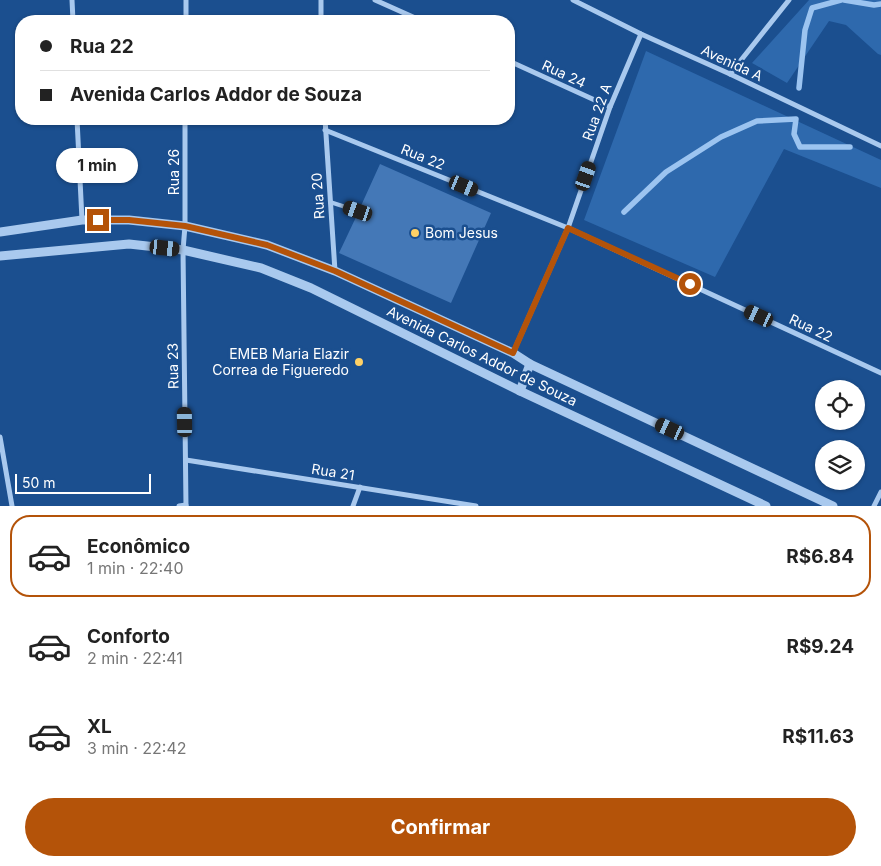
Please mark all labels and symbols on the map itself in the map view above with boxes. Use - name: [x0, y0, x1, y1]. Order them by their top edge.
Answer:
- street label: Avenida A: [699, 41, 766, 84]
- street label: Rua 24: [540, 56, 589, 91]
- street label: Rua 22 A: [578, 81, 615, 143]
- street label: Rua 22: [399, 140, 448, 173]
- callout: 1 min: [57, 148, 139, 182]
- street label: Rua 26: [165, 149, 182, 195]
- car: [574, 159, 597, 193]
- street label: Rua 20: [307, 172, 328, 220]
- car: [447, 173, 480, 199]
- car: [341, 199, 374, 223]
- route end: [87, 209, 109, 231]
- place label: Bom Jesus: [425, 224, 498, 241]
- marker: Bom Jesus: [409, 227, 421, 239]
- car: [149, 239, 180, 257]
- route start: [679, 273, 701, 295]
- street label: Avenida Carlos Addor de Souza: [384, 302, 580, 409]
- car: [742, 303, 775, 329]
- street label: Rua 22: [787, 310, 836, 345]
- street label: Rua 23: [164, 343, 181, 389]
- place label: EMEB Maria Elazir Correa de Figueredo: [212, 345, 349, 378]
- marker: EMEB Maria Elazir Correa de Figueredo: [353, 356, 365, 368]
- car: [177, 407, 192, 437]
- car: [653, 416, 686, 442]
- street label: Rua 21: [310, 460, 356, 483]
- scale bar: [15, 471, 151, 494]

